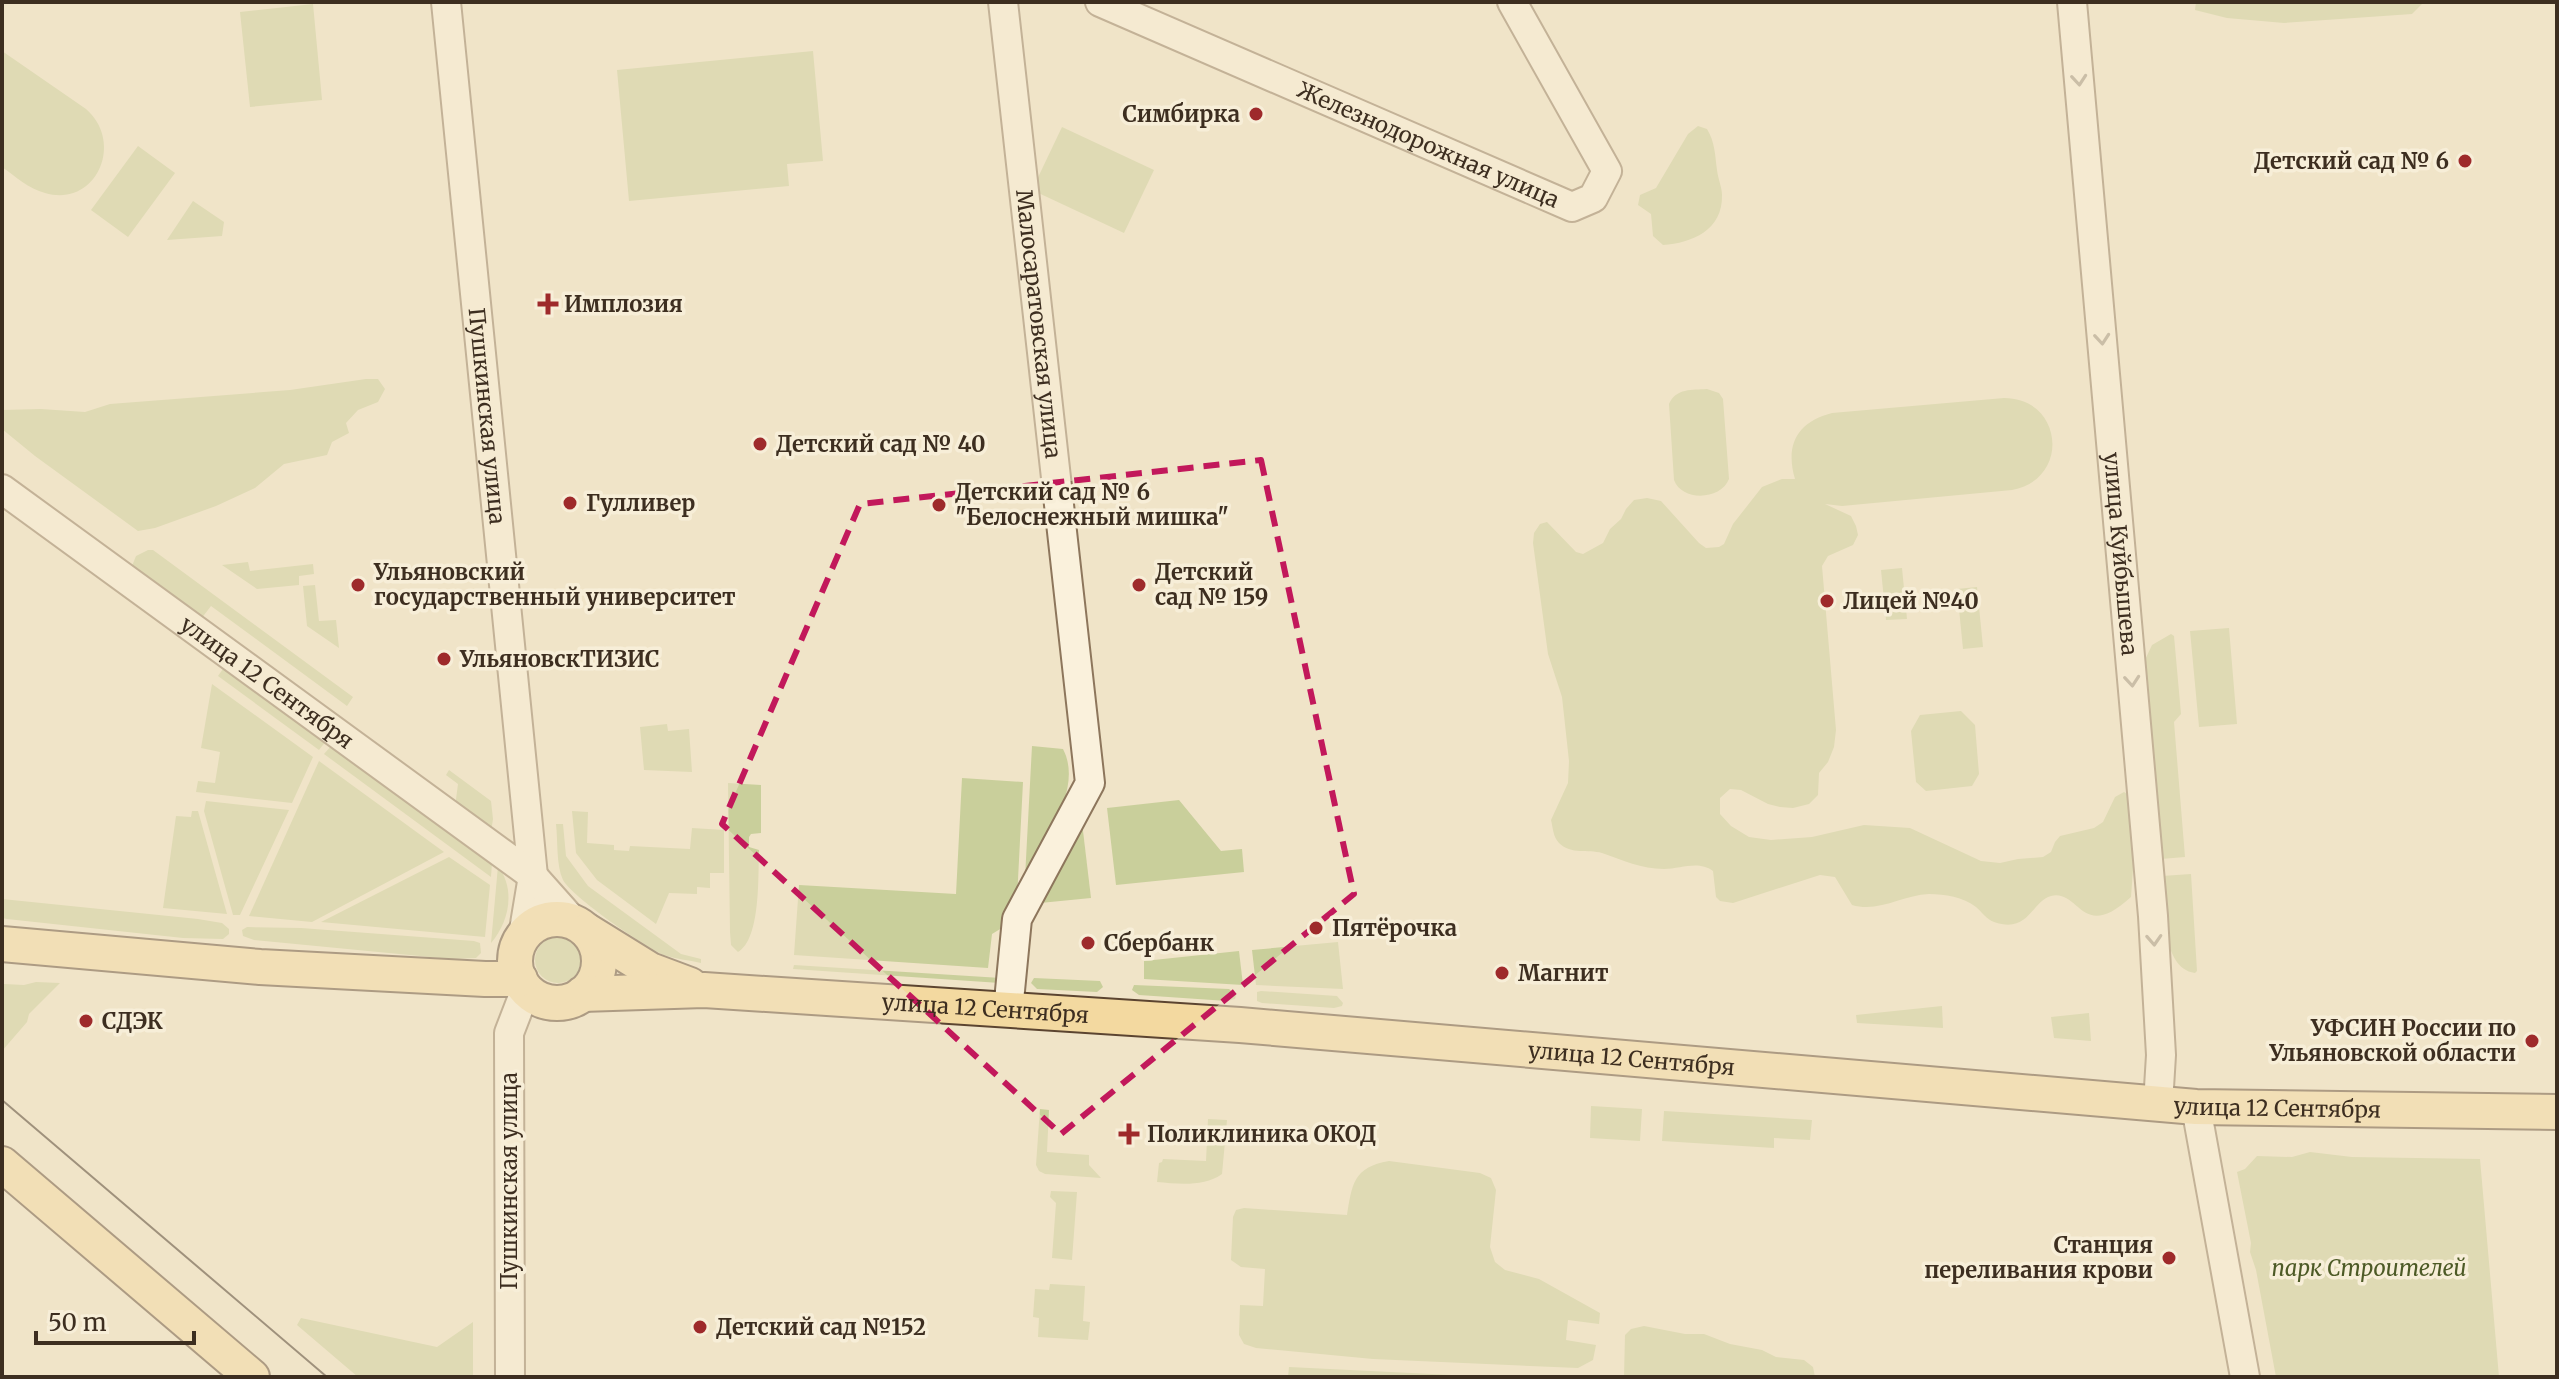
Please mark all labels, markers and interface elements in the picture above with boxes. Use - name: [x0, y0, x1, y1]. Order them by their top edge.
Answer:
- one-way arrow: [2070, 74, 2087, 87]
- street label: Железнодорожная улица: [1293, 75, 1564, 214]
- place label: Симбирка: [1122, 100, 1240, 128]
- marker: Симбирка: [1247, 105, 1265, 123]
- place label: Детский сад № 6: [2254, 147, 2449, 175]
- marker: Детский сад № 6: [2456, 152, 2474, 170]
- street label: Малосаратовская улица: [1010, 188, 1068, 460]
- place label: Имплозия: [564, 290, 683, 318]
- marker: Имплозия: [539, 295, 557, 313]
- street label: Пушкинская улица: [463, 306, 512, 526]
- one-way arrow: [2093, 333, 2110, 346]
- place label: Детский сад № 40: [776, 430, 986, 458]
- marker: Детский сад № 40: [751, 435, 769, 453]
- street label: улица Куйбышева: [2098, 451, 2144, 657]
- place label: Детский сад № 6 "Белоснежный мишка": [955, 478, 1229, 531]
- place label: Гулливер: [586, 489, 695, 517]
- marker: Гулливер: [561, 494, 579, 512]
- marker: Детский сад № 6 "Белоснежный мишка": [930, 496, 948, 514]
- place label: Ульяновский государственный университет: [373, 558, 736, 611]
- place label: Детский сад № 159: [1155, 558, 1268, 611]
- marker: Ульяновский государственный университет: [349, 576, 367, 594]
- marker: Детский сад № 159: [1130, 576, 1148, 594]
- place label: Лицей №40: [1843, 587, 1979, 615]
- marker: Лицей №40: [1818, 592, 1836, 610]
- street label: улица 12 Сентября: [175, 610, 359, 755]
- place label: УльяновскТИЗИС: [459, 645, 660, 673]
- marker: УльяновскТИЗИС: [435, 650, 453, 668]
- one-way arrow: [2123, 675, 2140, 688]
- place label: Пятёрочка: [1332, 914, 1457, 942]
- marker: Пятёрочка: [1307, 919, 1325, 937]
- place label: Сбербанк: [1104, 929, 1214, 957]
- marker: Сбербанк: [1079, 934, 1097, 952]
- one-way arrow: [2145, 934, 2162, 947]
- place label: Магнит: [1518, 959, 1609, 987]
- marker: Магнит: [1493, 964, 1511, 982]
- street label: улица 12 Сентября: [881, 988, 1090, 1029]
- place label: СДЭК: [102, 1007, 163, 1035]
- marker: СДЭК: [77, 1012, 95, 1030]
- place label: УФСИН России по Ульяновской области: [2268, 1014, 2516, 1067]
- marker: УФСИН России по Ульяновской области: [2523, 1032, 2541, 1050]
- street label: улица 12 Сентября: [1527, 1036, 1736, 1081]
- street label: Пушкинская улица: [495, 1072, 523, 1290]
- street label: улица 12 Сентября: [2173, 1091, 2381, 1124]
- place label: Поликлиника ОКОД: [1147, 1120, 1376, 1148]
- marker: Поликлиника ОКОД: [1118, 1123, 1140, 1145]
- place label: Станция переливания крови: [1924, 1231, 2153, 1284]
- marker: Станция переливания крови: [2160, 1249, 2178, 1267]
- park label: парк Строителей: [2271, 1254, 2467, 1282]
- scale bar: [36, 1295, 194, 1345]
- text: 50 m: [48, 1307, 107, 1338]
- place label: Детский сад №152: [716, 1313, 926, 1341]
- marker: Детский сад №152: [691, 1318, 709, 1336]

